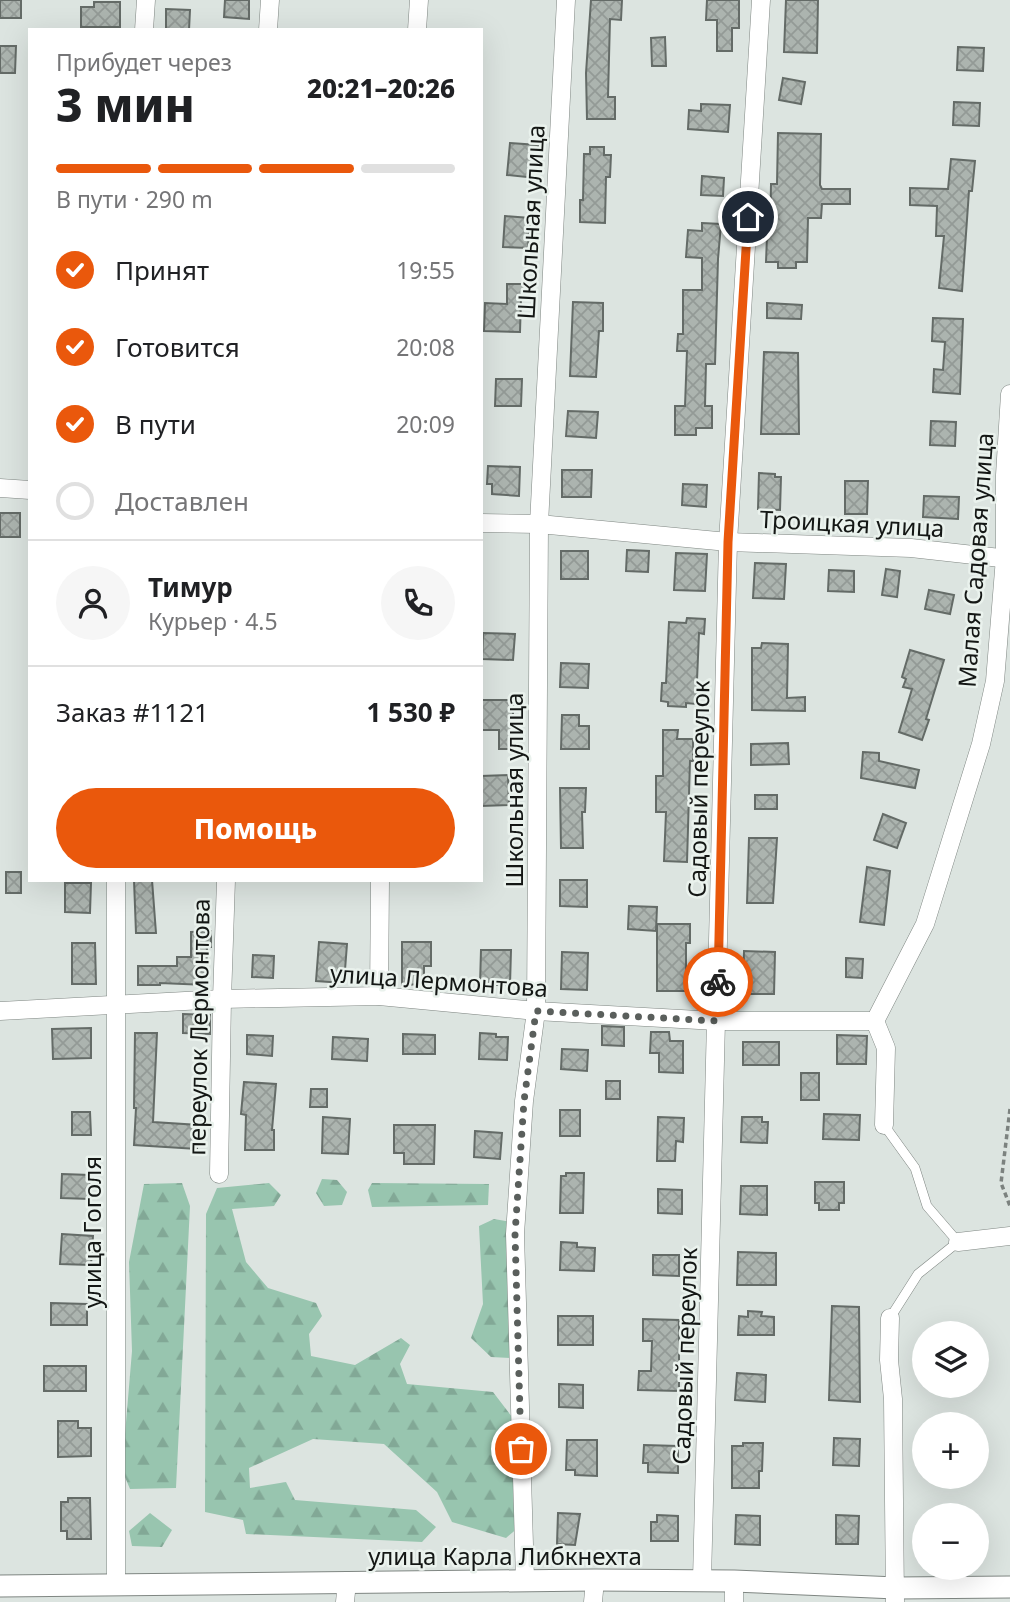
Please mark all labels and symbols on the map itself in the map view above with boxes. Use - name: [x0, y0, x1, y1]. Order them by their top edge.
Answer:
- street label: Школьная улица: [508, 124, 552, 320]
- pin: [718, 187, 778, 247]
- street label: Малая Садовая улица: [950, 432, 1000, 688]
- street label: Троицкая улица: [759, 502, 945, 544]
- street label: Садовый переулок: [680, 680, 716, 898]
- street label: Школьная улица: [497, 693, 530, 887]
- street label: переулок Лермонтова: [179, 898, 217, 1156]
- courier: [683, 947, 753, 1017]
- street label: улица Лермонтова: [329, 956, 549, 1004]
- street label: улица Гоголя: [75, 1156, 108, 1308]
- street label: Садовый переулок: [664, 1247, 704, 1465]
- pin: [491, 1419, 551, 1479]
- street label: улица Карла Либкнехта: [368, 1539, 642, 1572]

